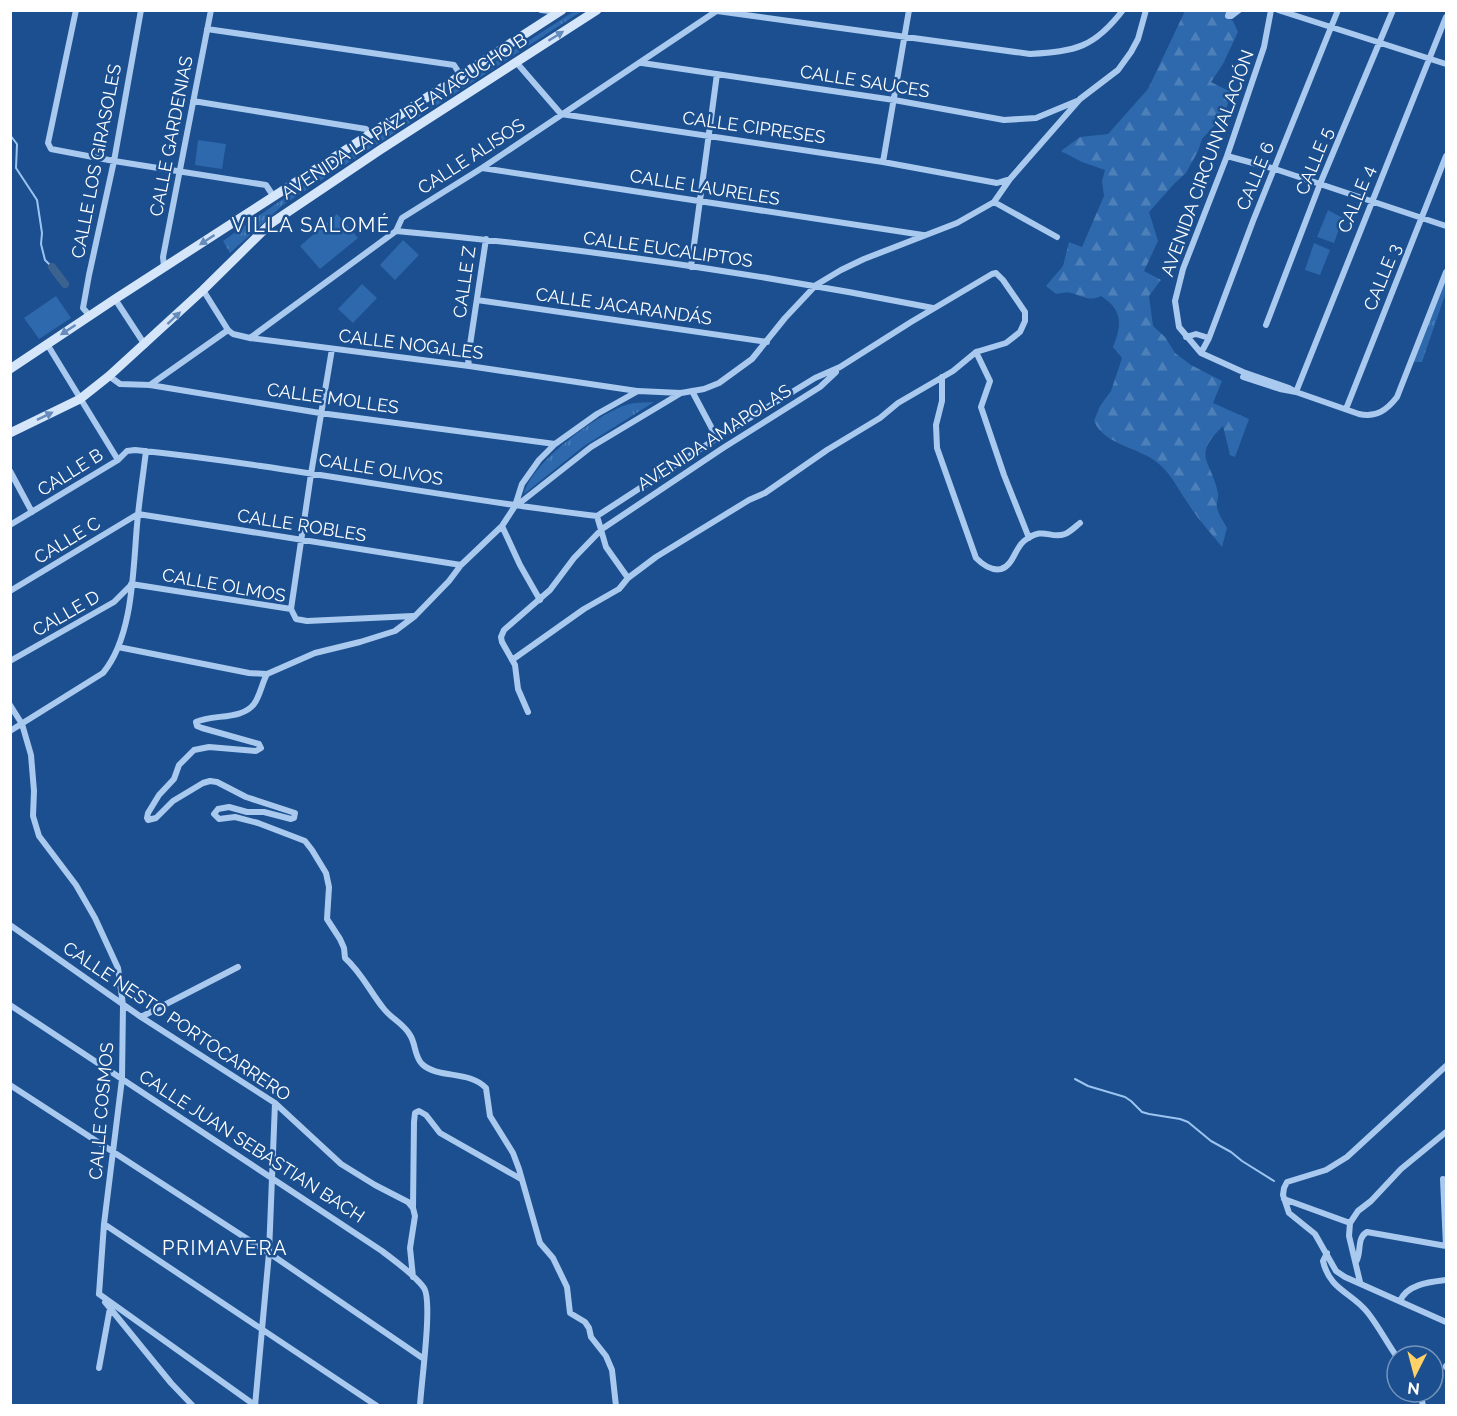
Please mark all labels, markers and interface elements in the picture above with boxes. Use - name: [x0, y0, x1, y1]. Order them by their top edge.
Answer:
- street label: AVENIDA LA PAZ DE AYACUCHO B: [277, 29, 531, 203]
- one-way arrow: [548, 31, 565, 42]
- street label: AVENIDA CIRCUNVALACIÓN: [1155, 47, 1258, 279]
- street label: CALLE GARDENIAS: [145, 54, 197, 218]
- street label: CALLE SAUCES: [799, 60, 931, 102]
- street label: CALLE LOS GIRASOLES: [67, 62, 125, 260]
- street label: CALLE CIPRESES: [681, 107, 827, 147]
- street label: CALLE ALISOS: [414, 114, 528, 198]
- street label: CALLE 5: [1291, 124, 1337, 198]
- street label: CALLE 6: [1232, 139, 1278, 213]
- street label: CALLE 4: [1333, 162, 1379, 236]
- street label: CALLE LAURELES: [628, 165, 782, 209]
- district label: VILLA SALOMÉ: [231, 213, 391, 237]
- street label: CALLE EUCALIPTOS: [582, 227, 754, 271]
- one-way arrow: [199, 234, 215, 245]
- street label: CALLE 3: [1359, 240, 1405, 314]
- street label: CALLE Z: [449, 245, 479, 319]
- street label: CALLE JACARANDÁS: [534, 282, 714, 329]
- one-way arrow: [166, 312, 181, 325]
- one-way arrow: [60, 324, 77, 335]
- street label: CALLE NOGALES: [337, 325, 485, 363]
- street label: CALLE MOLLES: [266, 378, 400, 418]
- street label: AVENIDA AMAPOLAS: [633, 379, 795, 495]
- one-way arrow: [37, 411, 54, 421]
- street label: CALLE B: [34, 444, 106, 500]
- street label: CALLE OLIVOS: [317, 449, 445, 489]
- street label: CALLE ROBLES: [236, 504, 368, 546]
- street label: CALLE C: [30, 512, 104, 568]
- street label: CALLE OLMOS: [161, 564, 288, 606]
- street label: CALLE D: [29, 585, 103, 641]
- street label: CALLE NESTO PORTOCARRERO: [59, 937, 295, 1105]
- street label: CALLE COSMOS: [85, 1041, 117, 1181]
- street label: CALLE JUAN SEBASTIAN BACH: [135, 1065, 369, 1227]
- district label: PRIMAVERA: [162, 1236, 288, 1260]
- north arrow: [1385, 1344, 1445, 1404]
- text: N: [1406, 1378, 1421, 1399]

